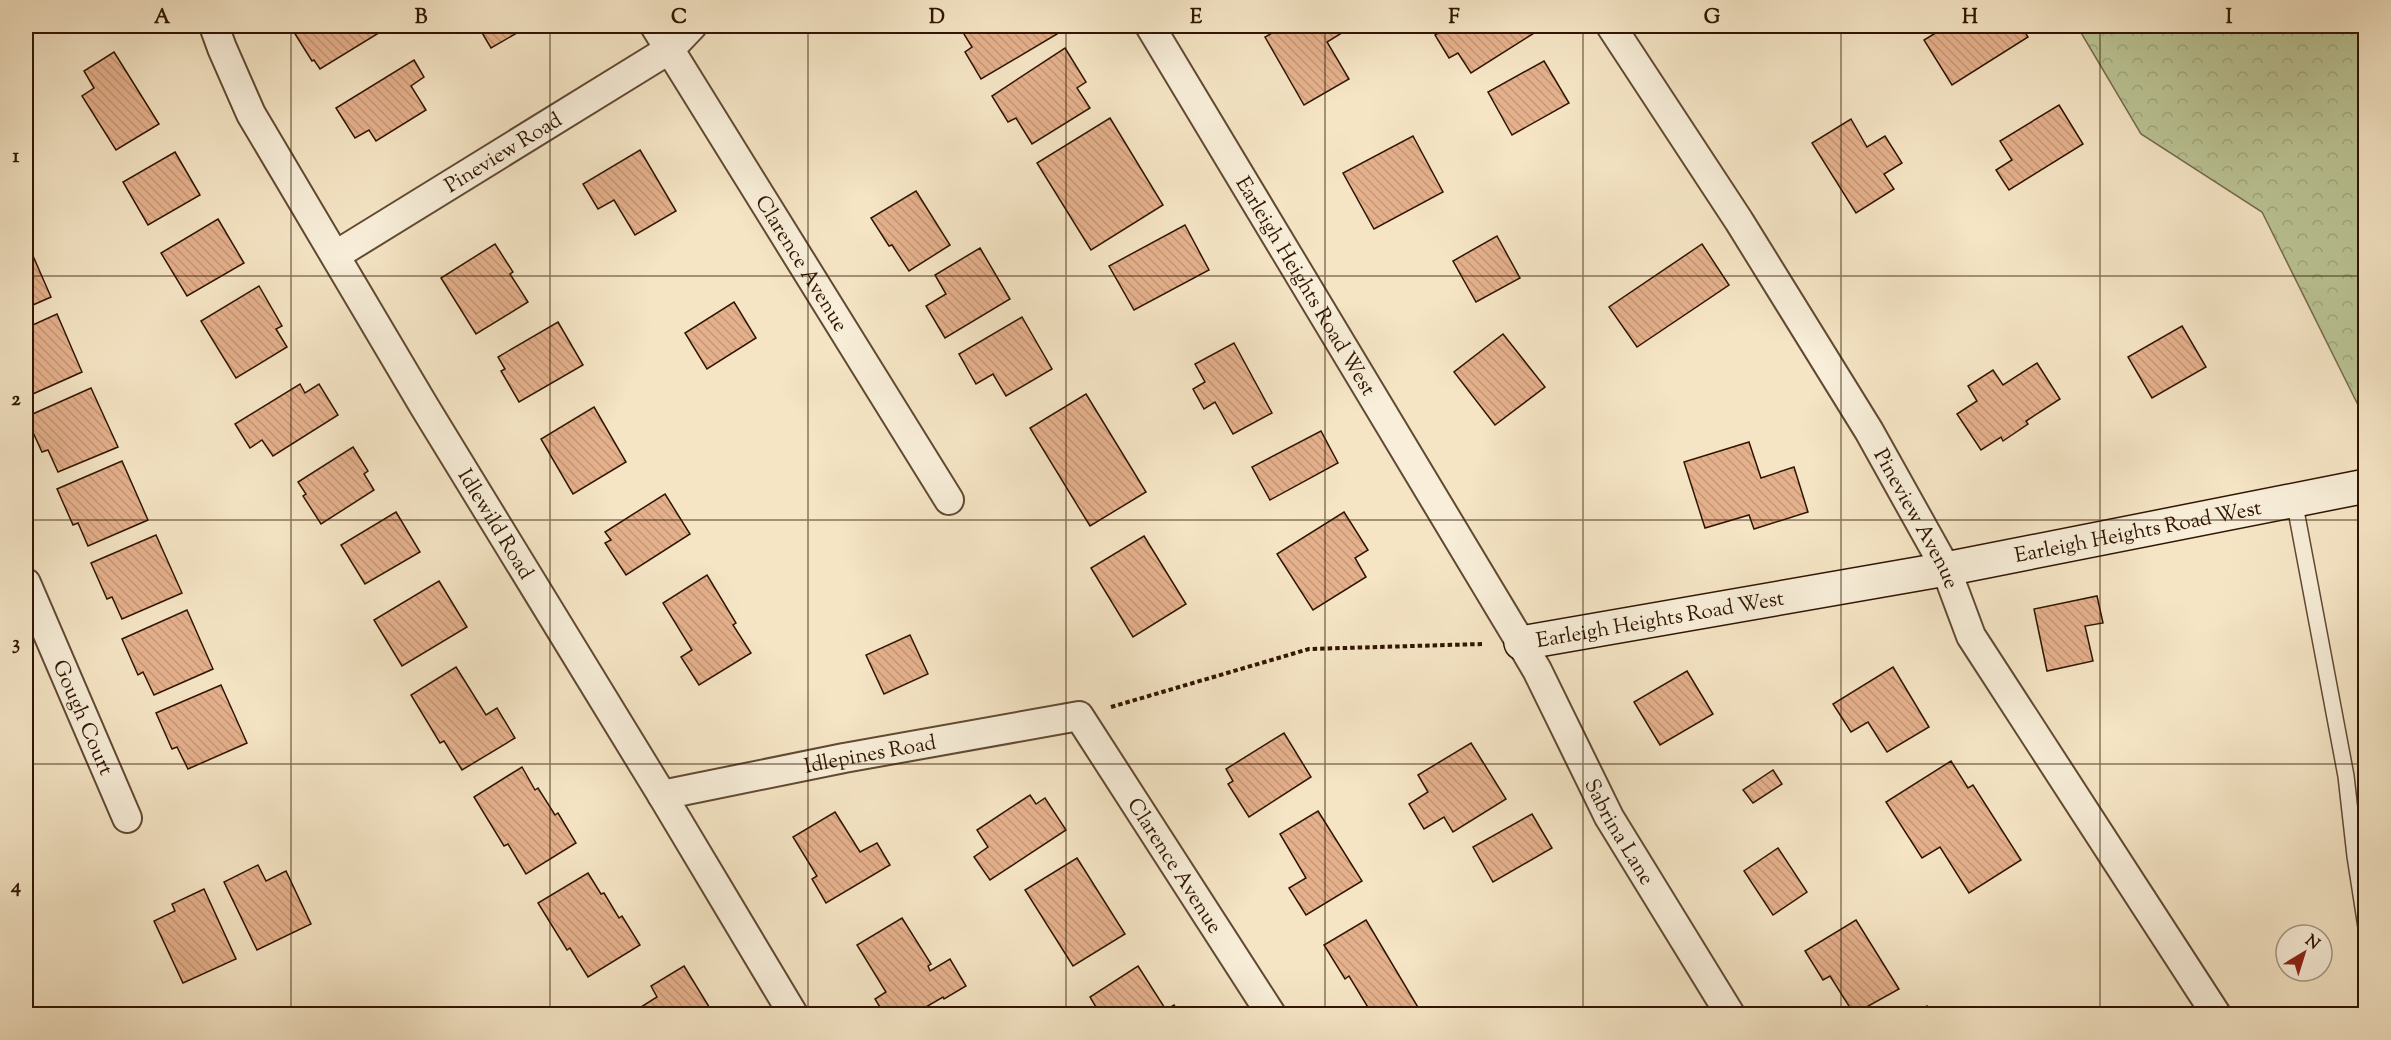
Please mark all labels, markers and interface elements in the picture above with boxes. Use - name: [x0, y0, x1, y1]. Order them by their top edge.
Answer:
- text: A: [154, 4, 171, 33]
- text: B: [415, 4, 428, 33]
- text: C: [671, 4, 687, 33]
- text: D: [929, 4, 945, 33]
- text: E: [1190, 4, 1203, 33]
- text: F: [1448, 4, 1460, 33]
- text: G: [1704, 4, 1721, 33]
- text: H: [1962, 4, 1978, 33]
- text: I: [2226, 4, 2233, 33]
- street label: Pineview Road: [439, 106, 568, 201]
- text: 1: [13, 143, 20, 172]
- street label: Earleigh Heights Road West: [1227, 171, 1382, 402]
- street label: Clarence Avenue: [746, 190, 854, 338]
- text: 2: [11, 386, 21, 415]
- street label: Pineview Avenue: [1865, 444, 1965, 593]
- street label: Idlewild Road: [449, 464, 540, 586]
- street label: Earleigh Heights Road West: [2012, 494, 2264, 572]
- street label: Earleigh Heights Road West: [1534, 584, 1787, 657]
- text: 3: [12, 630, 20, 659]
- street label: Gough Court: [44, 656, 120, 780]
- street label: Idlepines Road: [802, 729, 939, 783]
- street label: Sabrina Lane: [1576, 774, 1660, 892]
- street label: Clarence Avenue: [1119, 793, 1228, 940]
- text: 4: [10, 873, 21, 902]
- north arrow: [2274, 923, 2334, 983]
- text: N: [2300, 930, 2324, 956]

